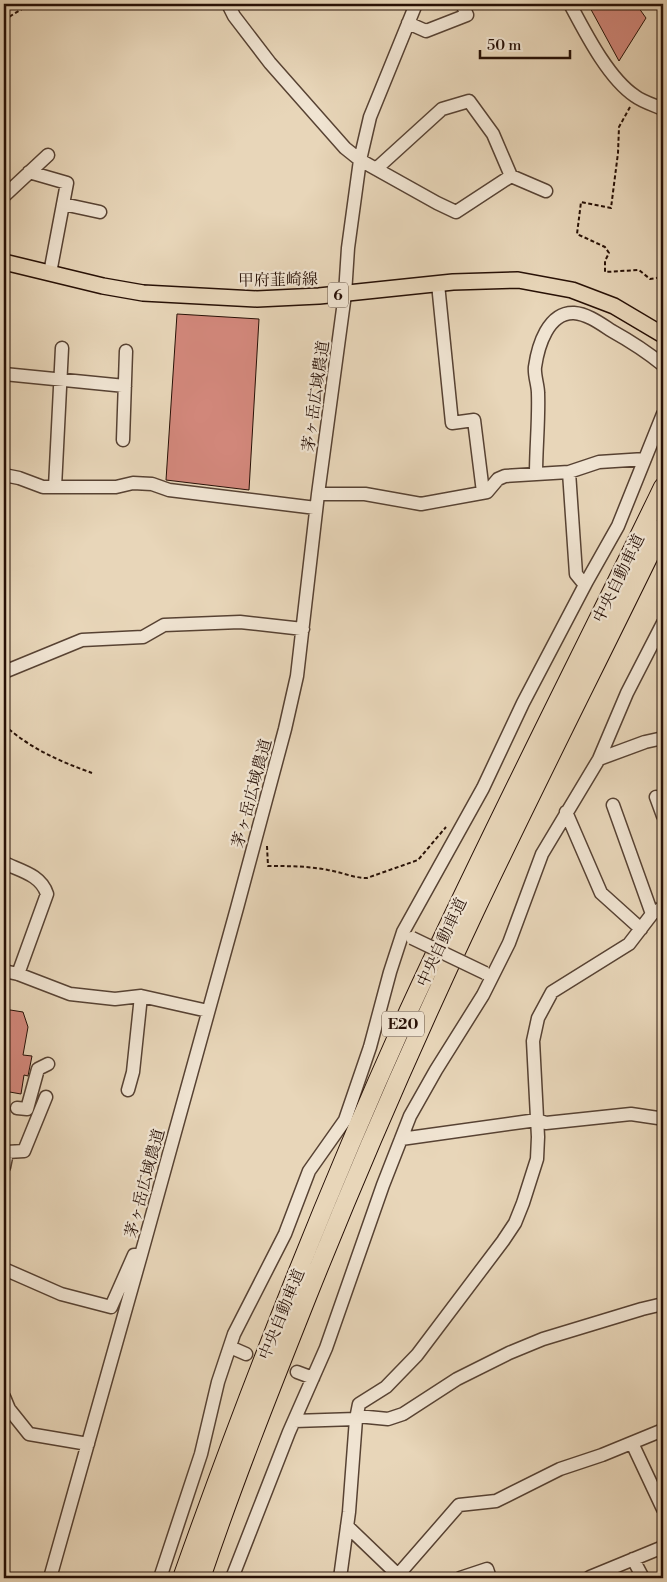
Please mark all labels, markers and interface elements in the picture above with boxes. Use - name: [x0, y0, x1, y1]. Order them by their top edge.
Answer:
- scale bar: [480, 28, 570, 60]
- text: 50 m: [487, 36, 521, 55]
- street label: 甲府韮崎線: [238, 269, 318, 291]
- road number: 6: [328, 282, 348, 308]
- street label: 茅ヶ岳広域農道: [298, 339, 334, 453]
- street label: 中央自動車道: [589, 531, 649, 626]
- street label: 茅ヶ岳広域農道: [228, 737, 276, 850]
- street label: 中央自動車道: [413, 895, 471, 990]
- road number: E20: [382, 1012, 424, 1036]
- street label: 茅ヶ岳広域農道: [121, 1127, 169, 1240]
- street label: 中央自動車道: [255, 1266, 309, 1363]

